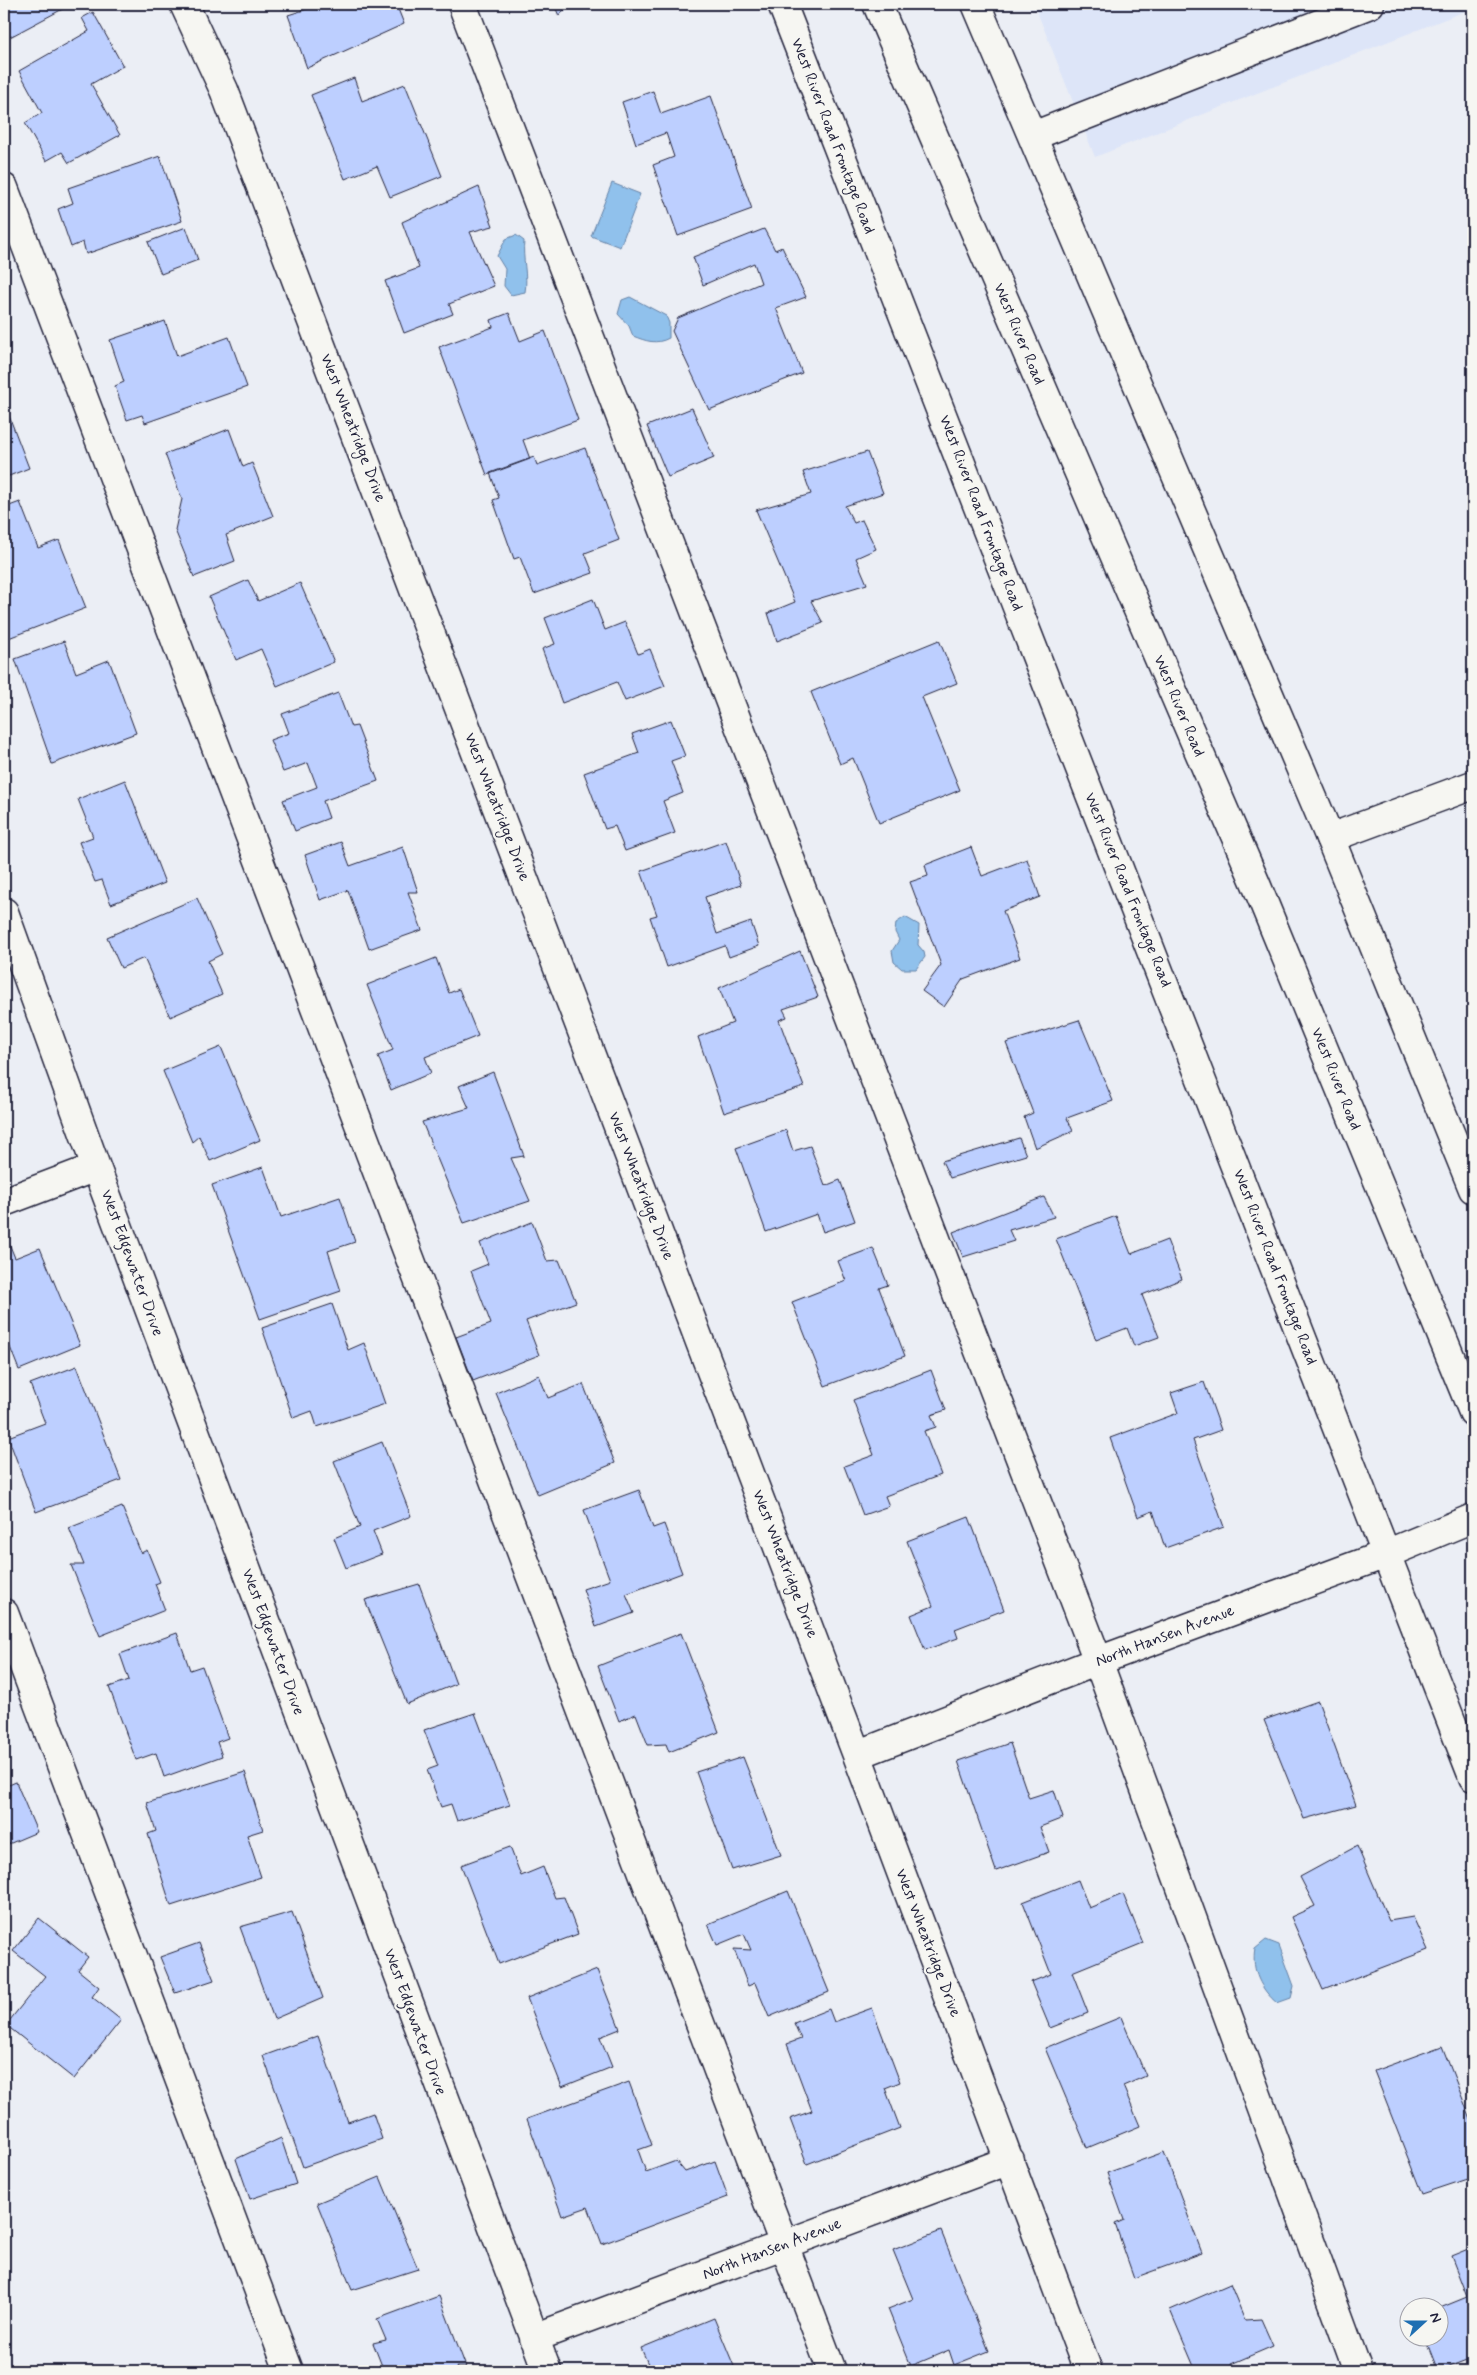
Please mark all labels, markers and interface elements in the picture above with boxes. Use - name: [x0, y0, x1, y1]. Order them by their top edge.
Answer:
- street label: West River Road Frontage Road: [785, 35, 880, 237]
- street label: West River Road: [988, 280, 1050, 388]
- street label: West Wheatridge Drive: [314, 351, 391, 506]
- street label: West River Road Frontage Road: [933, 412, 1028, 614]
- street label: West River Road: [1148, 652, 1210, 760]
- street label: West Wheatridge Drive: [458, 730, 535, 885]
- street label: West River Road Frontage Road: [1078, 790, 1177, 991]
- street label: West River Road: [1306, 1025, 1366, 1133]
- street label: West Wheatridge Drive: [602, 1109, 679, 1264]
- street label: West River Road Frontage Road: [1227, 1166, 1322, 1368]
- street label: West Edgewater Drive: [95, 1187, 168, 1340]
- street label: West Wheatridge Drive: [746, 1487, 823, 1642]
- street label: West Edgewater Drive: [236, 1566, 309, 1719]
- street label: North Hansen Avenue: [1093, 1600, 1238, 1672]
- street label: West Wheatridge Drive: [889, 1866, 966, 2021]
- street label: West Edgewater Drive: [378, 1946, 451, 2099]
- street label: North Hansen Avenue: [700, 2213, 845, 2285]
- north arrow: [1400, 2298, 1450, 2348]
- text: N: [1425, 2310, 1445, 2325]

